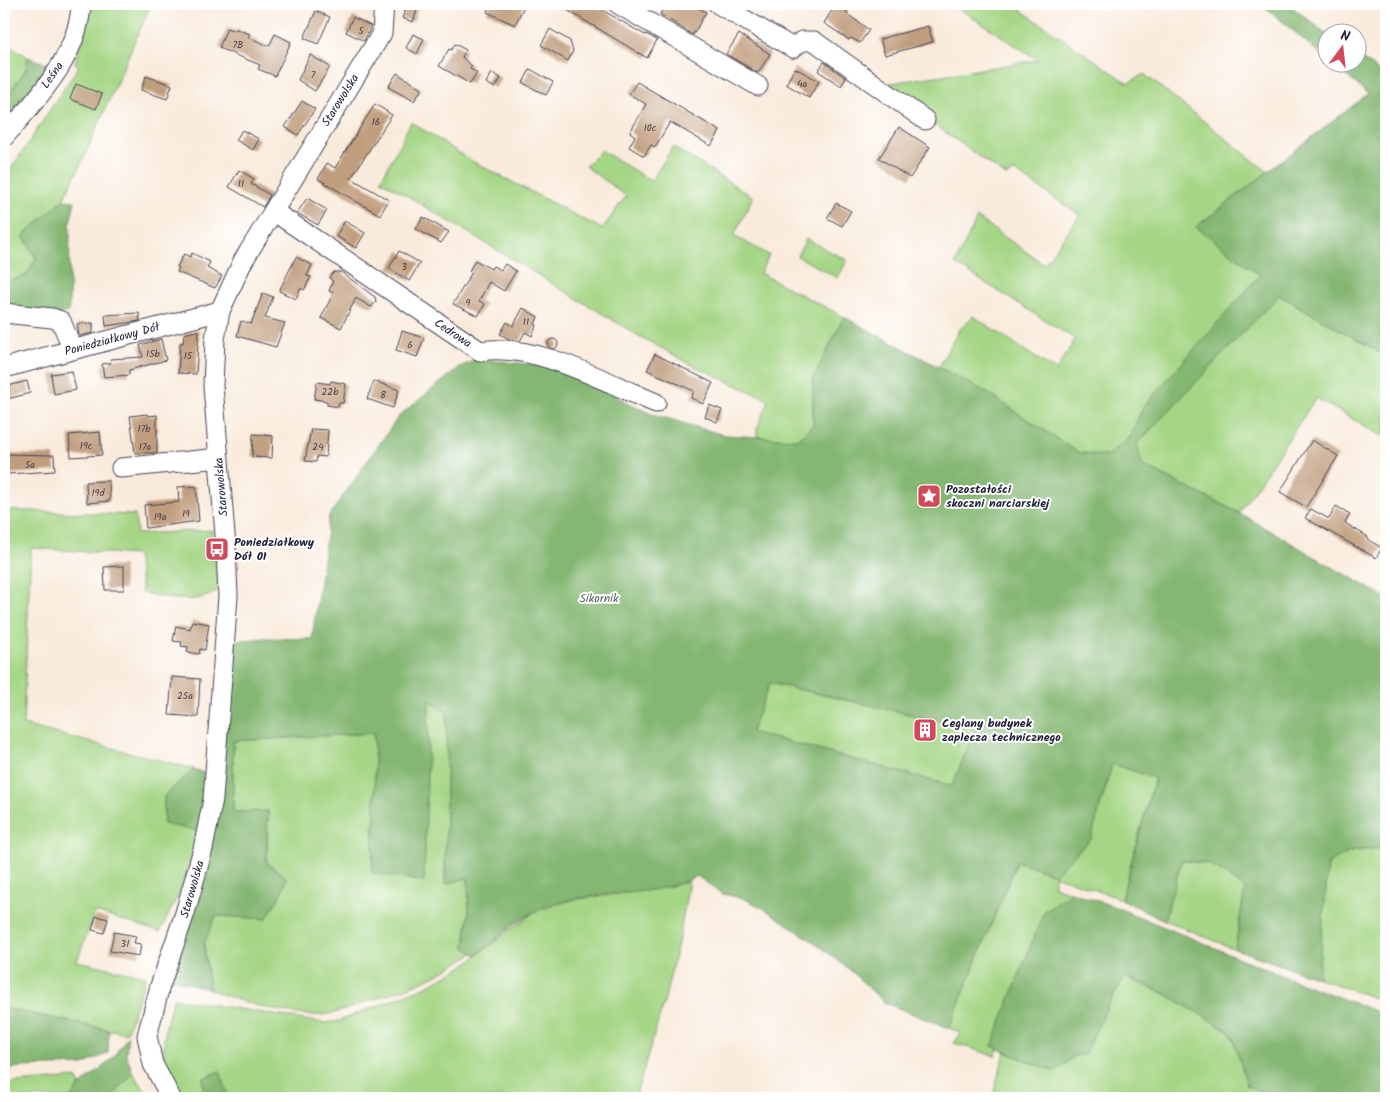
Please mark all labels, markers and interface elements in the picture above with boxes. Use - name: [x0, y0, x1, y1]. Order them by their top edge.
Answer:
- north arrow: [1318, 22, 1368, 72]
- house number: 5: [358, 23, 364, 39]
- text: N: [1338, 25, 1352, 48]
- house number: 7B: [233, 37, 243, 53]
- street label: Leśna: [36, 58, 69, 93]
- house number: 7: [311, 67, 316, 83]
- street label: Starowolska: [317, 70, 364, 130]
- house number: 4a: [797, 76, 807, 92]
- house number: 16: [372, 114, 380, 130]
- house number: 10c: [644, 120, 657, 136]
- house number: 11: [238, 176, 244, 192]
- house number: 3: [401, 259, 407, 275]
- house number: 9: [466, 295, 471, 311]
- street label: Cedrowa: [430, 314, 476, 353]
- house number: 11: [523, 314, 529, 330]
- street label: Poniedziałkowy Dół: [62, 317, 162, 361]
- house number: 6: [407, 337, 413, 353]
- house number: 15b: [146, 346, 161, 362]
- house number: 15: [184, 348, 193, 364]
- house number: 22b: [322, 384, 339, 400]
- house number: 8: [380, 387, 387, 403]
- house number: 17b: [138, 421, 151, 437]
- house number: 19c: [80, 438, 93, 454]
- house number: 17a: [139, 439, 152, 455]
- house number: 24: [312, 439, 324, 455]
- street label: Starowolska: [209, 456, 234, 517]
- house number: 5a: [25, 457, 35, 473]
- place label: Pozostałości skoczni narciarskiej: [946, 480, 1050, 513]
- place icon: Pozostałości skoczni narciarskiej: [916, 483, 942, 509]
- house number: 19d: [91, 485, 106, 501]
- house number: 19: [182, 506, 190, 522]
- house number: 19a: [154, 509, 167, 525]
- place label: Poniedziałkowy Dół 01: [234, 533, 315, 566]
- bus stop icon: Poniedziałkowy Dół 01: [204, 536, 230, 562]
- park label: Sikornik: [579, 589, 619, 608]
- house number: 25a: [177, 688, 193, 704]
- place label: Ceglany budynek zaplecza technicznego: [942, 714, 1061, 747]
- building icon: Ceglany budynek zaplecza technicznego: [912, 717, 938, 743]
- street label: Starowolska: [175, 858, 210, 920]
- house number: 31: [121, 936, 129, 952]

